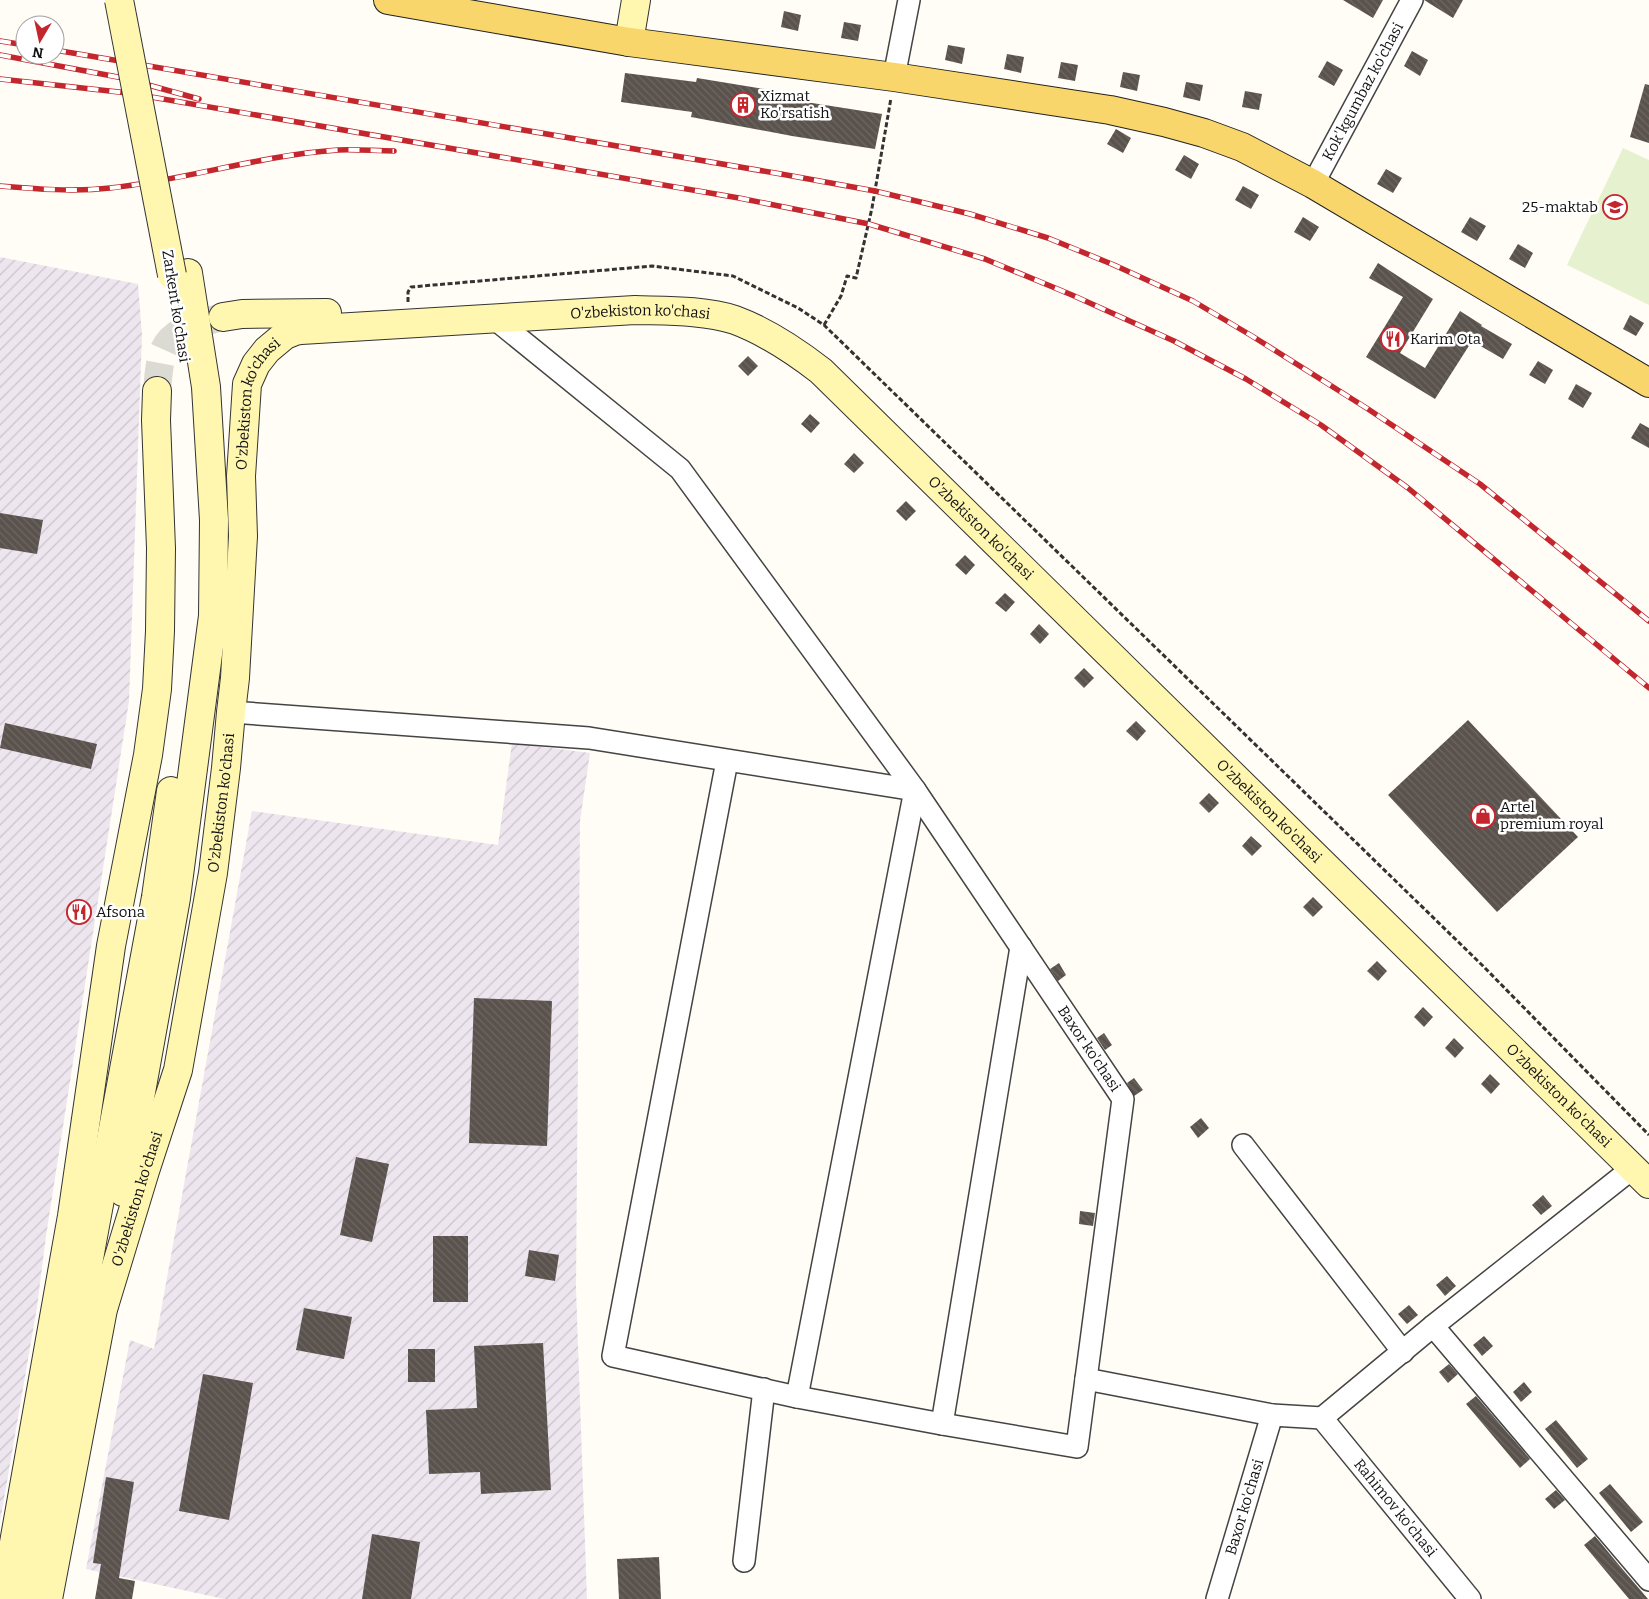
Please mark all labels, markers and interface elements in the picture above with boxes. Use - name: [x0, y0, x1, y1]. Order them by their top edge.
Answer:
- north arrow: [15, 15, 65, 65]
- street label: Kok'kgumbaz ko'chasi: [1318, 19, 1407, 164]
- text: N: [31, 43, 45, 62]
- place label: Xizmat Ko'rsatish: [760, 87, 830, 122]
- building icon: Xizmat Ko'rsatish: [730, 92, 756, 118]
- school or university icon: 25-maktab: [1602, 194, 1628, 220]
- place label: 25-maktab: [1522, 198, 1598, 216]
- street label: Zarkent ko'chasi: [158, 249, 194, 364]
- street label: O'zbekiston ko'chasi: [570, 301, 712, 323]
- restaurant icon: Karim Ota: [1380, 326, 1406, 352]
- place label: Karim Ota: [1410, 330, 1481, 348]
- street label: O'zbekiston ko'chasi: [232, 334, 284, 471]
- street label: O'zbekiston ko'chasi: [924, 472, 1038, 584]
- street label: O'zbekiston ko'chasi: [204, 732, 238, 874]
- street label: O'zbekiston ko'chasi: [1213, 755, 1326, 867]
- place label: Artel premium royal: [1500, 798, 1604, 833]
- shop icon: Artel premium royal: [1470, 803, 1496, 829]
- restaurant icon: Afsona: [66, 899, 92, 925]
- place label: Afsona: [96, 903, 145, 921]
- street label: Baxor ko'chasi: [1054, 1003, 1125, 1095]
- street label: O'zbekiston ko'chasi: [1502, 1040, 1616, 1151]
- street label: O'zbekiston ko'chasi: [108, 1129, 166, 1269]
- street label: Rahimov ko'chasi: [1350, 1455, 1441, 1561]
- street label: Baxor ko'chasi: [1222, 1456, 1267, 1557]

